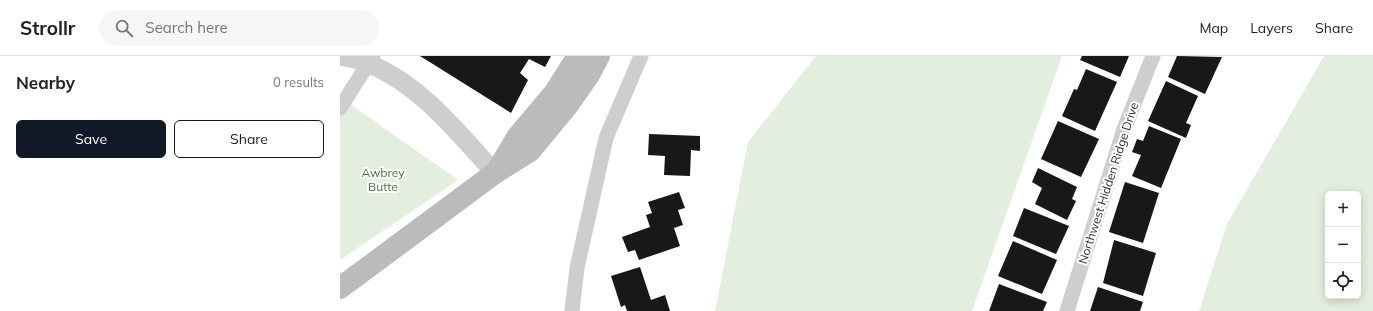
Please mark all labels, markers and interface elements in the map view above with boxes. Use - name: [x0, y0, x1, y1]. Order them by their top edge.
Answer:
- search box: [99, 10, 379, 46]
- text: Strollr: [20, 16, 75, 40]
- icon: search: [113, 17, 135, 39]
- text: Search here: [145, 18, 228, 37]
- text: Map: [1199, 19, 1228, 37]
- text: Layers: [1250, 19, 1293, 37]
- text: Share: [1315, 19, 1353, 37]
- text: Nearby: [16, 72, 75, 93]
- text: 0 results: [273, 74, 324, 90]
- street label: Northwest Hidden Ridge Drive: [1075, 100, 1141, 266]
- button: Save: [16, 120, 166, 158]
- button: Share: [174, 120, 324, 158]
- park label: Awbrey Butte: [361, 165, 405, 194]
- map controls: [1325, 191, 1361, 299]
- button: +: [1325, 191, 1361, 227]
- button: −: [1325, 227, 1361, 263]
- button: locate: [1325, 263, 1361, 299]

